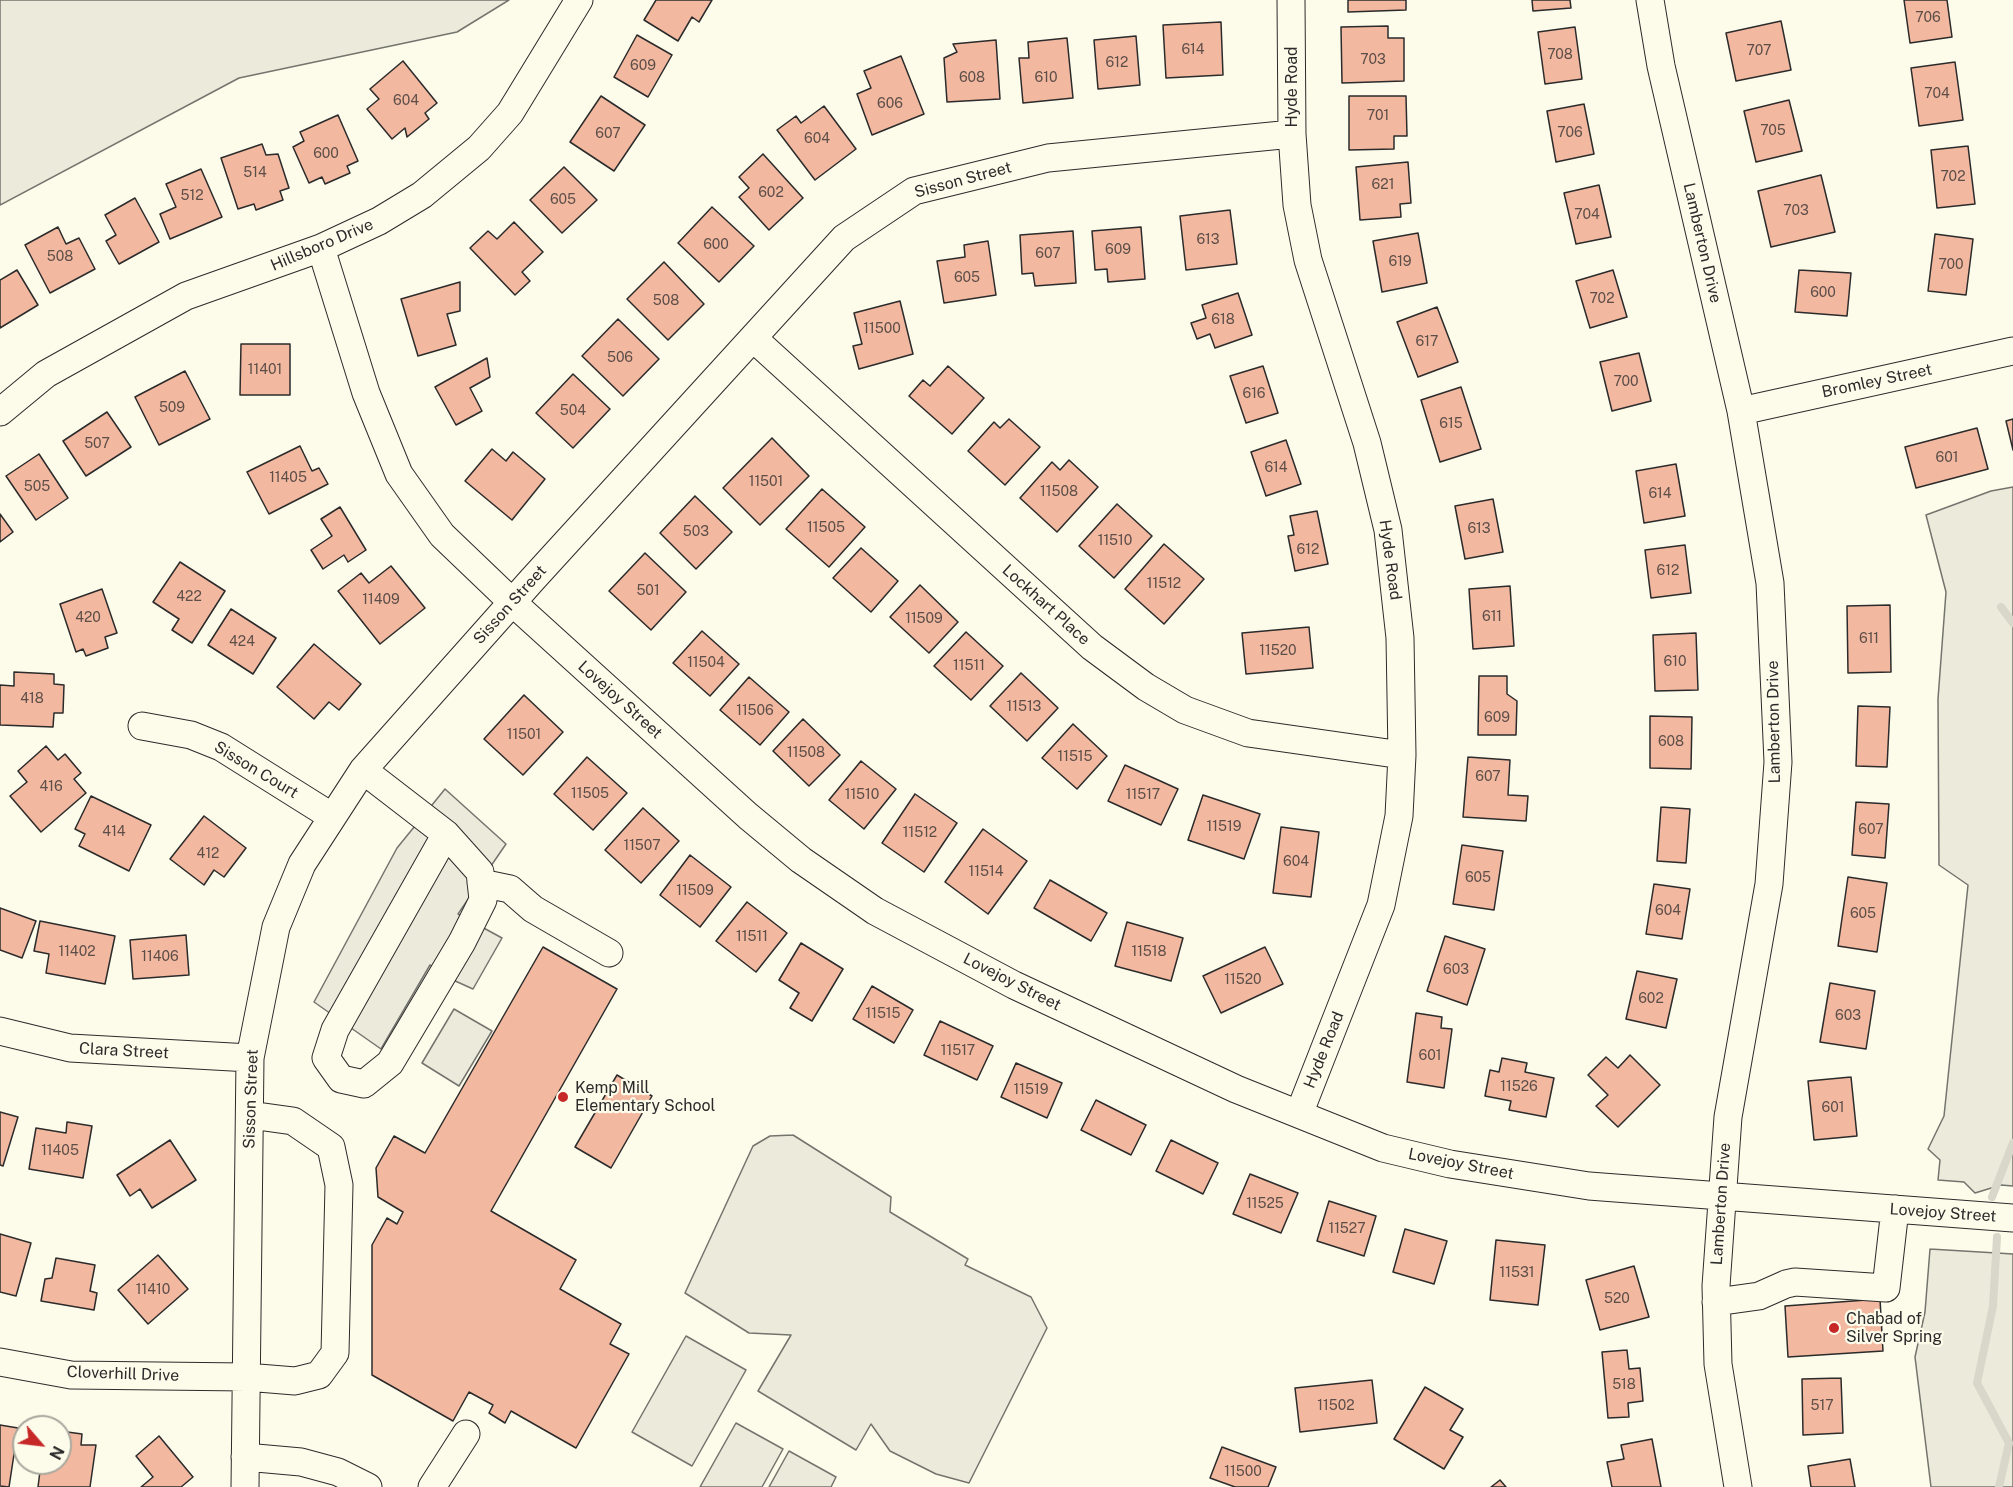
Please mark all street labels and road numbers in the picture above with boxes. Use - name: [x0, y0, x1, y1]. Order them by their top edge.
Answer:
- street label: Hyde Road: [1282, 46, 1302, 128]
- street label: Sisson Street: [912, 158, 1014, 202]
- street label: Lamberton Drive: [1679, 181, 1725, 305]
- street label: Hillsboro Drive: [268, 215, 376, 275]
- street label: Bromley Street: [1820, 360, 1934, 402]
- street label: Hyde Road: [1375, 519, 1405, 601]
- street label: Lockhart Place: [998, 561, 1094, 649]
- street label: Sisson Street: [469, 562, 551, 648]
- street label: Lovejoy Street: [574, 657, 666, 743]
- street label: Lamberton Drive: [1763, 660, 1785, 784]
- street label: Sisson Court: [210, 737, 302, 803]
- street label: Lovejoy Street: [960, 949, 1064, 1015]
- street label: Hyde Road: [1300, 1009, 1348, 1091]
- street label: Clara Street: [79, 1039, 169, 1063]
- street label: Sisson Street: [240, 1049, 262, 1149]
- street label: Lamberton Drive: [1707, 1142, 1735, 1266]
- street label: Lovejoy Street: [1407, 1144, 1515, 1184]
- street label: Lovejoy Street: [1889, 1200, 1997, 1226]
- street label: Cloverhill Drive: [66, 1362, 180, 1386]

